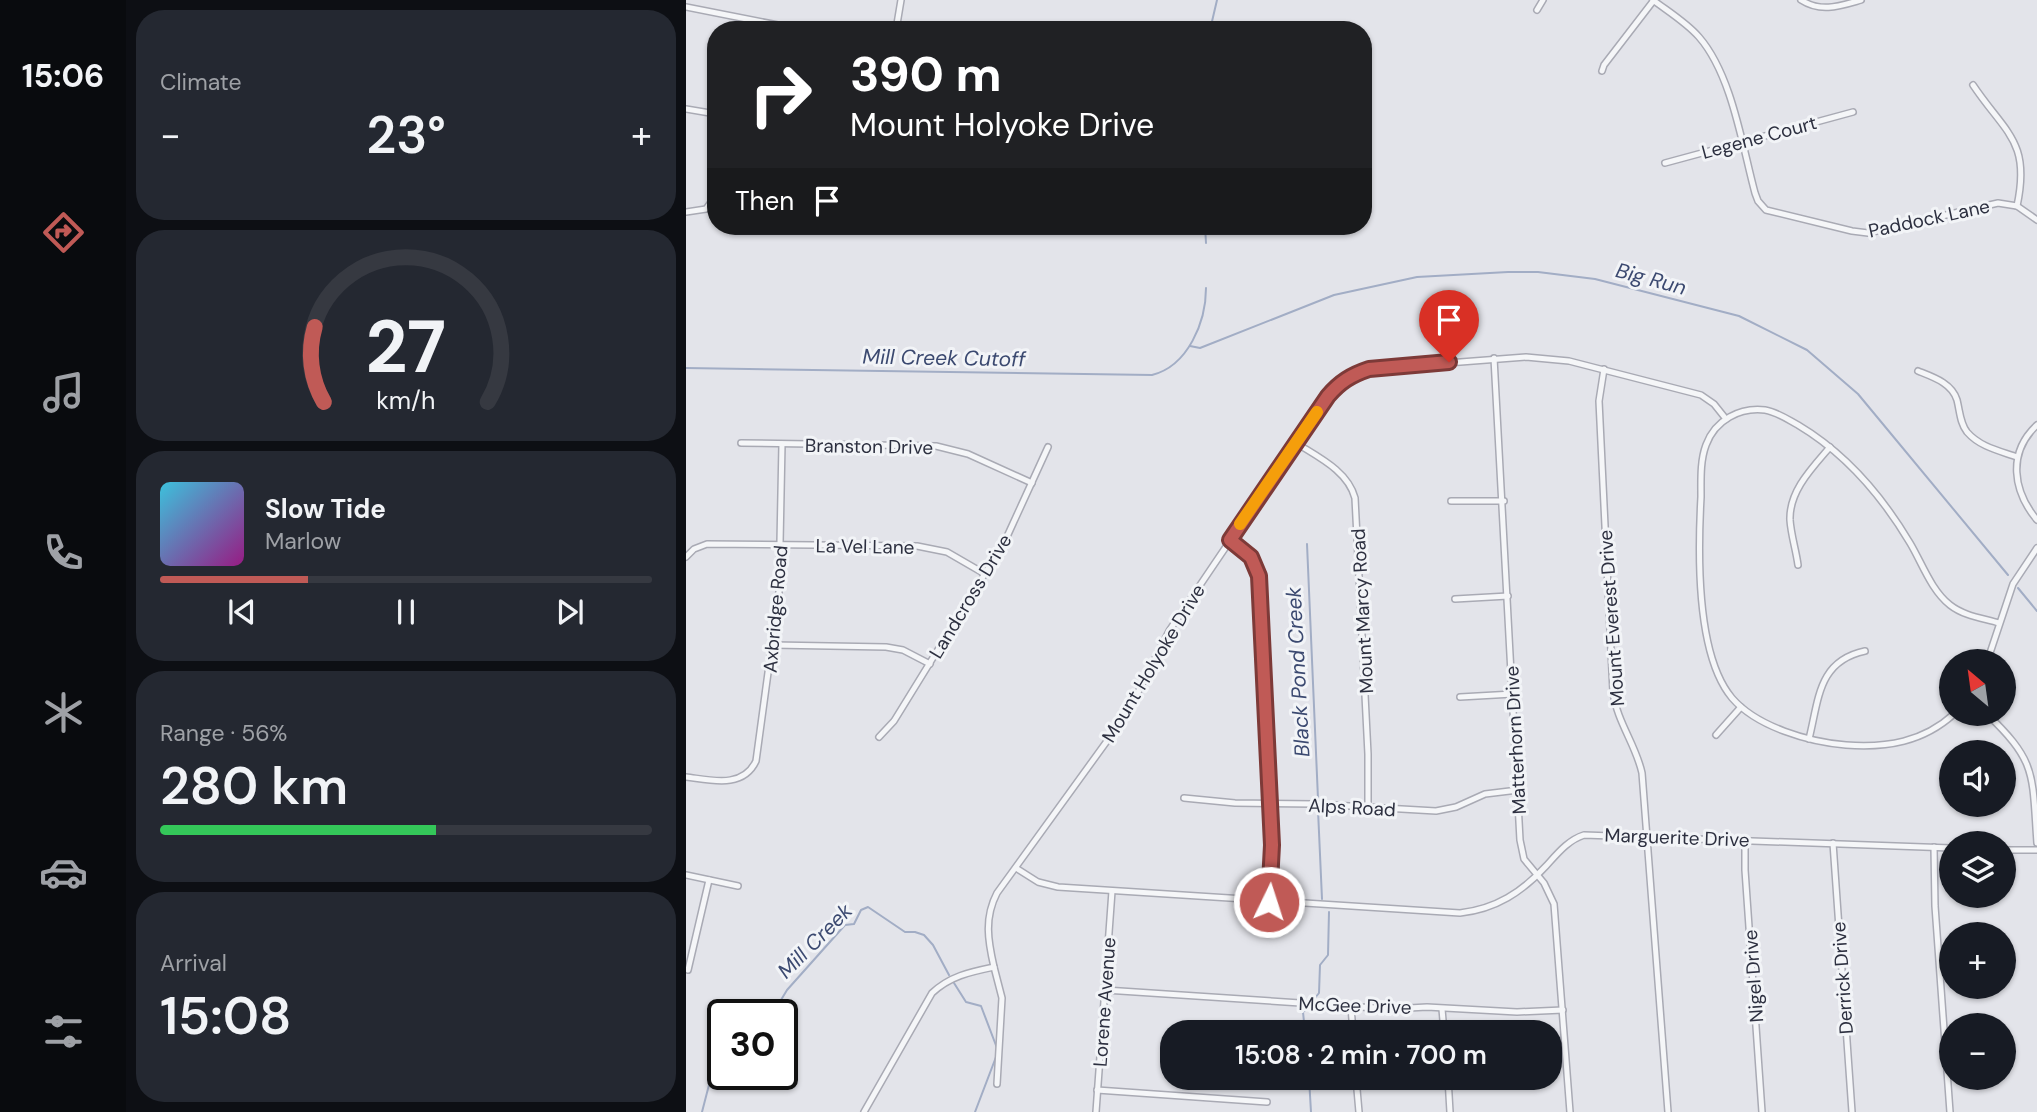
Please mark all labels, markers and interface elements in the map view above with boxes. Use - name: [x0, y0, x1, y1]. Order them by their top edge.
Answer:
- text: 390 m: [850, 42, 1002, 106]
- icon: right: [735, 49, 826, 140]
- text: 15:06: [22, 55, 104, 97]
- text: Climate: [160, 67, 242, 97]
- text: 23°: [366, 101, 446, 169]
- text: Mount Holyoke Drive: [850, 104, 1154, 146]
- text: −: [160, 110, 181, 160]
- text: +: [631, 110, 652, 160]
- street label: Legene Court: [1699, 110, 1820, 165]
- icon: arrive: [808, 182, 846, 220]
- text: Then: [735, 184, 794, 218]
- street label: Paddock Lane: [1866, 193, 1992, 244]
- icon: directions: [39, 208, 88, 257]
- water label: Big Run: [1613, 256, 1689, 302]
- pin: [1419, 290, 1479, 362]
- text: 27: [366, 300, 446, 395]
- icon: arrive: [1430, 301, 1468, 339]
- water label: Mill Creek Cutoff: [862, 343, 1027, 373]
- icon: music: [39, 368, 88, 417]
- text: km/h: [376, 383, 436, 416]
- street label: Branston Drive: [805, 433, 933, 460]
- text: Slow Tide: [265, 492, 386, 526]
- text: Marlow: [265, 526, 341, 556]
- icon: phone: [39, 528, 88, 577]
- street label: Mount Marcy Road: [1346, 528, 1379, 694]
- street label: Landcross Drive: [923, 529, 1017, 663]
- street label: Mount Everest Drive: [1593, 529, 1630, 707]
- street label: La Vel Lane: [815, 533, 915, 560]
- street label: Axbridge Road: [757, 544, 794, 674]
- street label: Mount Holyoke Drive: [1096, 579, 1211, 747]
- water label: Black Pond Creek: [1280, 586, 1316, 758]
- icon: previous: [223, 593, 261, 631]
- icon: pause: [387, 593, 425, 631]
- icon: next: [551, 593, 589, 631]
- north arrow: [1939, 649, 2016, 726]
- map controls: [1939, 649, 2016, 1090]
- street label: Matterhorn Drive: [1499, 665, 1532, 815]
- icon: climate: [39, 688, 88, 737]
- text: Range · 56%: [160, 718, 287, 748]
- button: sound: [1939, 740, 2016, 817]
- text: 280 km: [160, 752, 348, 820]
- street label: Alps Road: [1308, 793, 1396, 822]
- street label: Marguerite Drive: [1604, 822, 1750, 853]
- button: layers: [1939, 831, 2016, 908]
- icon: car: [39, 848, 88, 897]
- position arrow: [1232, 865, 1306, 939]
- water label: Mill Creek: [771, 897, 859, 985]
- street label: Derrick Drive: [1826, 921, 1859, 1035]
- button: +: [1939, 922, 2016, 999]
- street label: Nigel Drive: [1738, 929, 1769, 1023]
- street label: Lorene Avenue: [1088, 936, 1121, 1068]
- text: Arrival: [160, 948, 227, 978]
- text: 15:08: [160, 982, 291, 1050]
- street label: McGee Drive: [1298, 991, 1412, 1020]
- speed limit sign: 30: [707, 999, 798, 1090]
- icon: filters: [39, 1007, 88, 1056]
- button: −: [1939, 1013, 2016, 1090]
- text: 15:08 · 2 min · 700 m: [1235, 1038, 1487, 1072]

